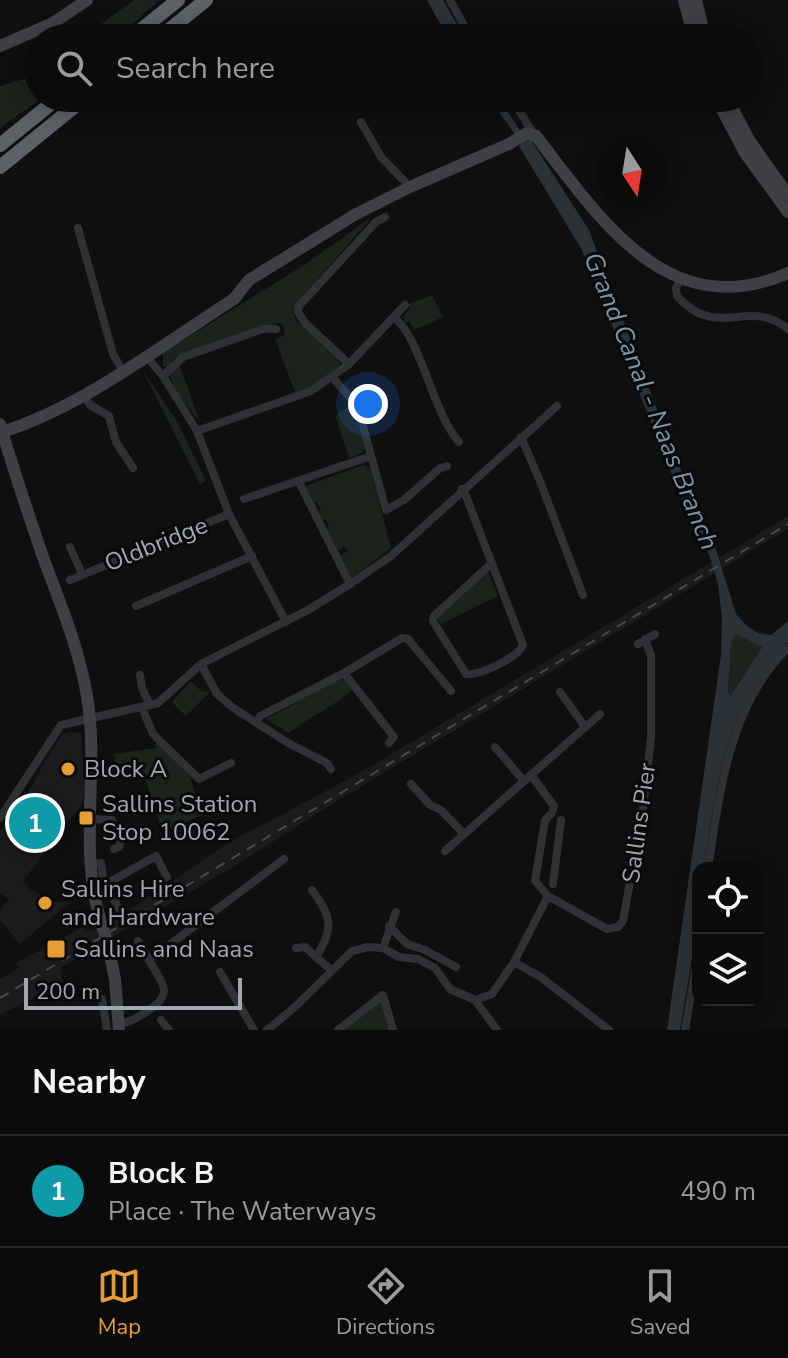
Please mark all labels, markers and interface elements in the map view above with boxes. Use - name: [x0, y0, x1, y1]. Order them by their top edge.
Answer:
- search box: [24, 24, 764, 112]
- icon: search: [52, 46, 96, 90]
- text: Search here: [116, 48, 275, 89]
- north arrow: [596, 136, 668, 208]
- water label: Grand Canal - Naas Branch: [575, 247, 727, 555]
- your location: [348, 384, 388, 424]
- street label: Oldbridge: [100, 509, 212, 579]
- place label: Block A: [84, 753, 168, 785]
- marker: Block A: [59, 760, 77, 778]
- street label: Sallins Pier: [615, 761, 663, 885]
- place label: Sallins Station Stop 10062: [102, 788, 257, 848]
- pin: 1: [9, 793, 61, 853]
- marker: Sallins Station Stop 10062: [77, 809, 95, 827]
- map controls: [692, 862, 764, 1006]
- button: locate: [692, 862, 764, 934]
- place label: Sallins Hire and Hardware: [61, 873, 215, 933]
- marker: Sallins Hire and Hardware: [36, 894, 54, 912]
- place label: Sallins and Naas: [74, 933, 254, 965]
- button: layers: [692, 934, 764, 1006]
- marker: Sallins and Naas: [45, 938, 67, 960]
- scale bar: [24, 974, 242, 1010]
- text: 200 m: [36, 977, 100, 1007]
- text: Nearby: [32, 1059, 146, 1105]
- text: Block B: [108, 1153, 214, 1194]
- text: 1: [50, 1174, 66, 1209]
- text: 490 m: [680, 1174, 756, 1209]
- text: Place · The Waterways: [108, 1194, 376, 1229]
- tab: Map: [97, 1264, 141, 1342]
- tab: Directions: [336, 1264, 435, 1342]
- tab: Saved: [630, 1264, 691, 1342]

